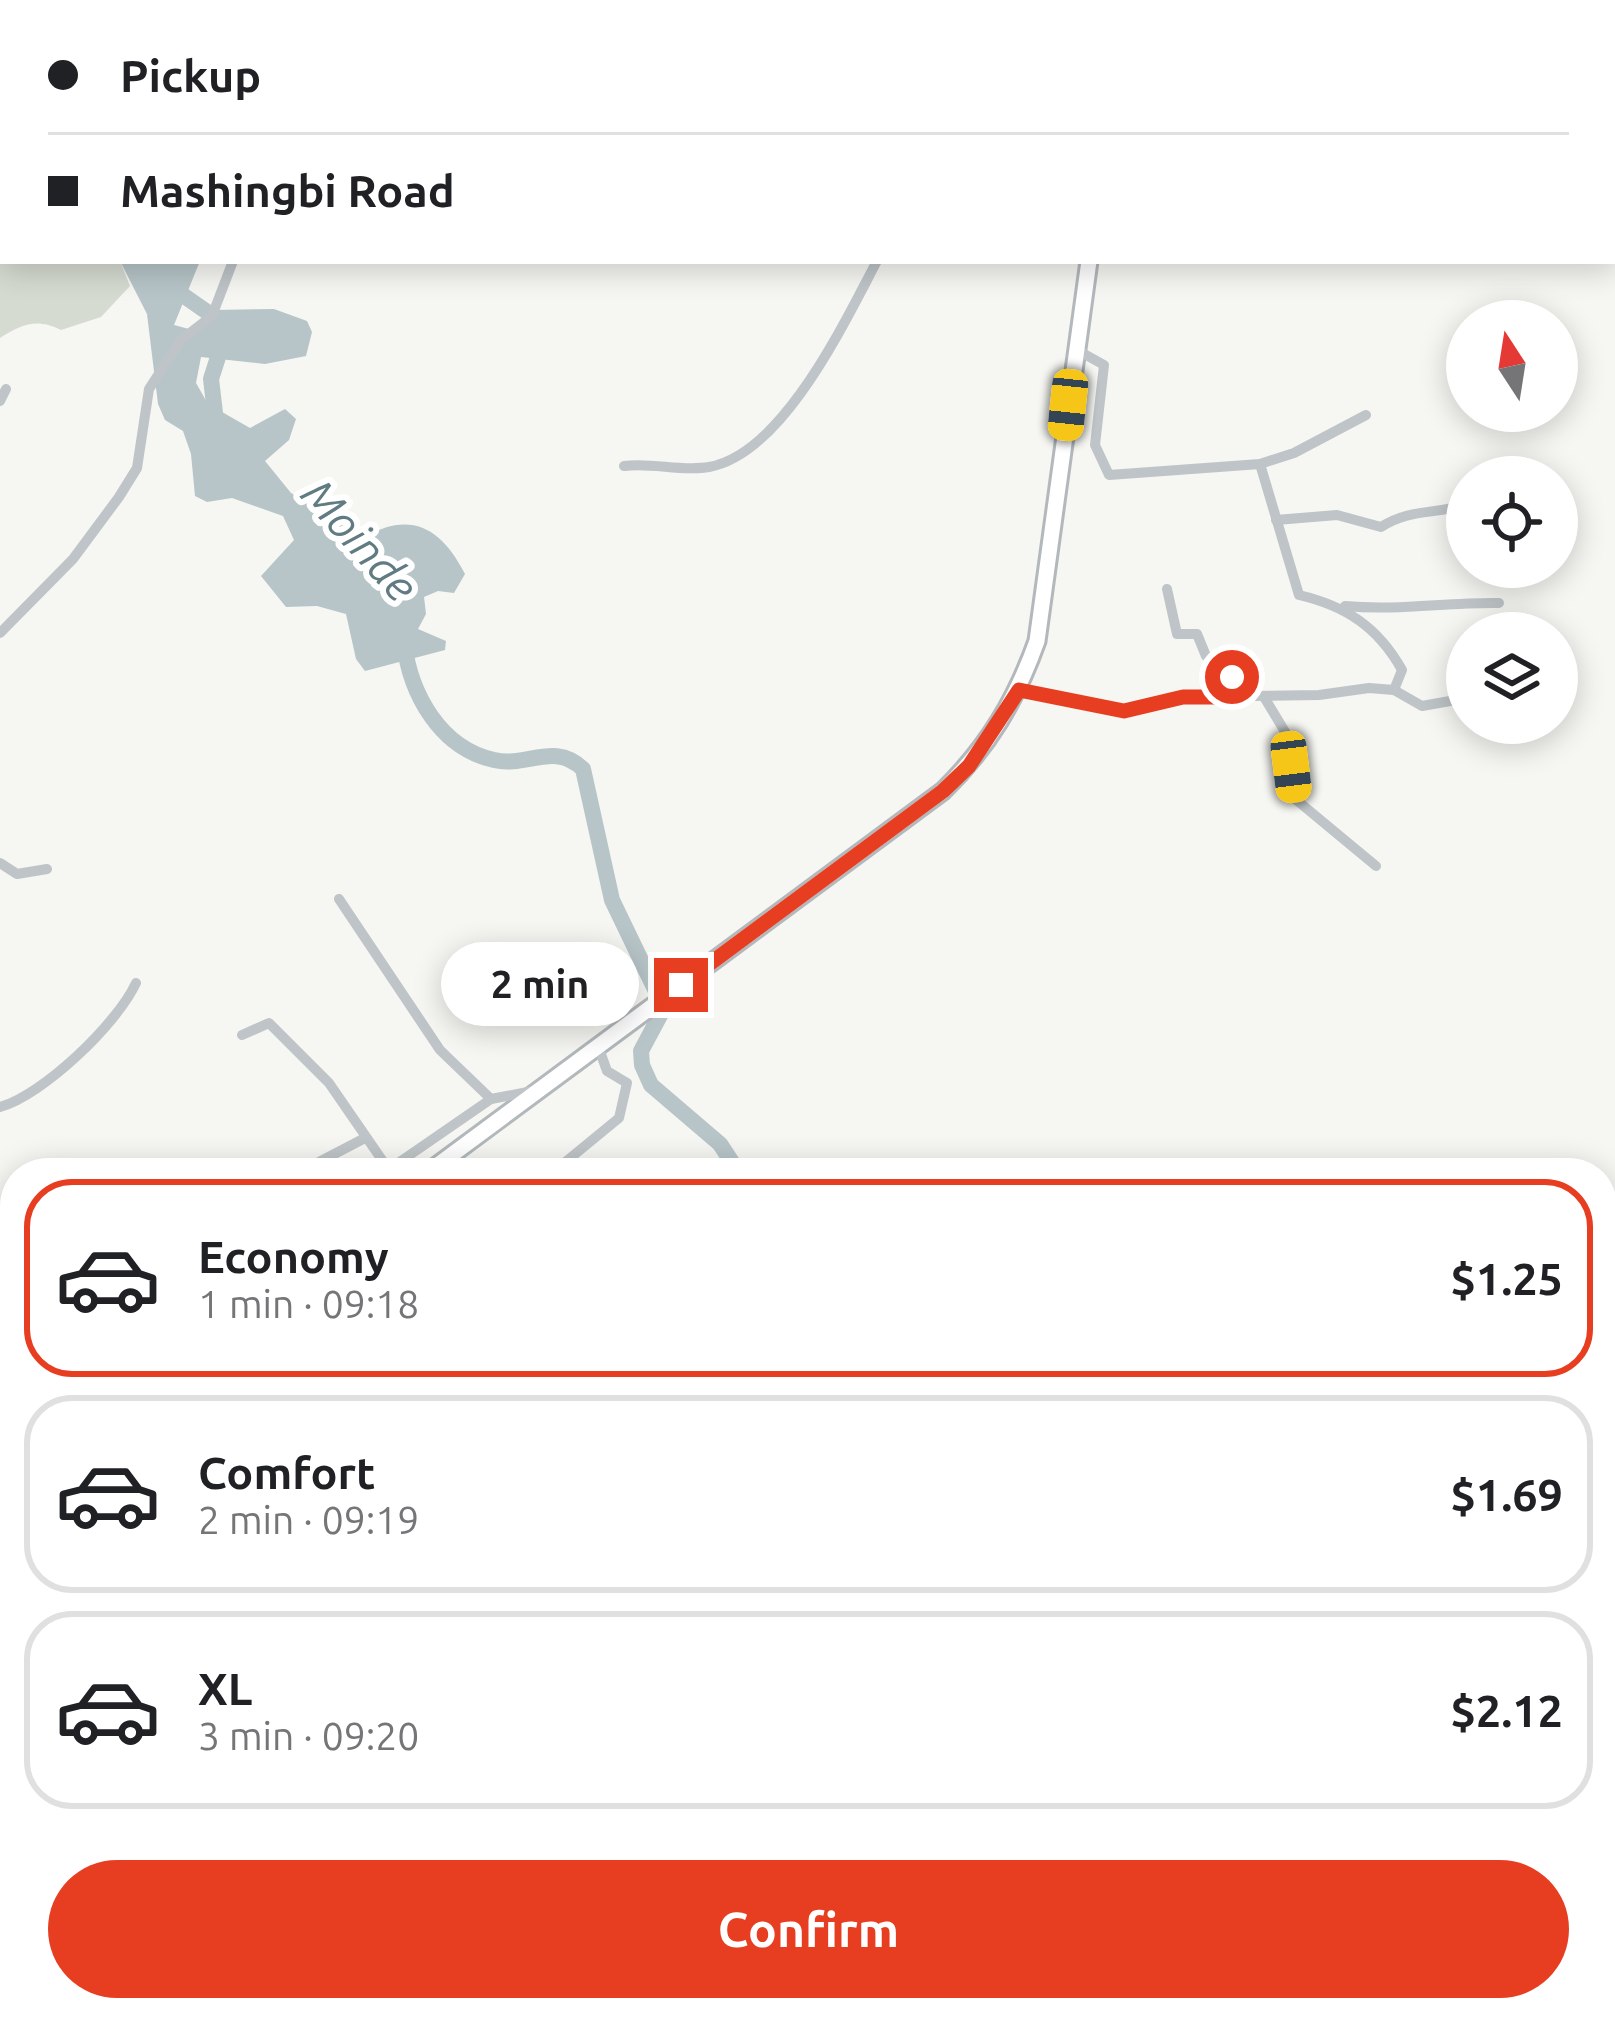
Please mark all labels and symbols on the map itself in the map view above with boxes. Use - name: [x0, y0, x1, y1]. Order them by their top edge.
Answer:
- north arrow: [1446, 300, 1578, 432]
- car: [1046, 367, 1090, 443]
- water label: Moinde: [292, 468, 428, 611]
- route start: [1205, 650, 1259, 704]
- car: [1269, 729, 1313, 805]
- callout: 2 min: [441, 943, 639, 1027]
- route end: [654, 958, 708, 1012]

